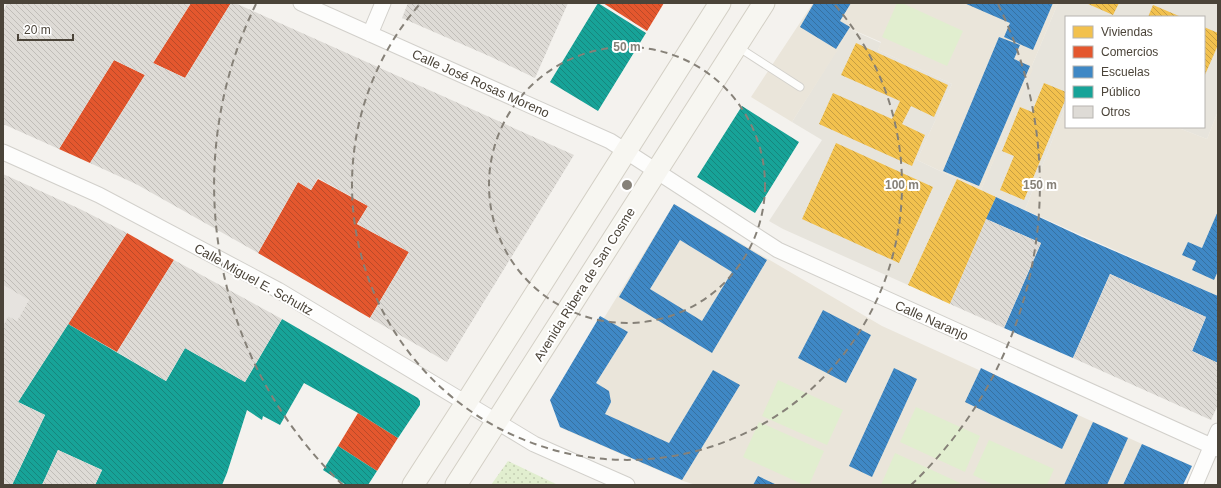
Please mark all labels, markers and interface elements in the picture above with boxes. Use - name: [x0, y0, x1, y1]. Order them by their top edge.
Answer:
- scale bar: [18, 16, 73, 42]
- legend: [1065, 16, 1205, 128]
- text: 20 m: [24, 23, 51, 37]
- text: Viviendas: [1101, 25, 1153, 39]
- text: 50 m: [613, 40, 641, 54]
- text: Comercios: [1101, 45, 1158, 59]
- street label: Calle José Rosas Moreno: [410, 46, 552, 121]
- text: Escuelas: [1101, 65, 1150, 79]
- text: Público: [1101, 85, 1141, 99]
- text: Otros: [1101, 105, 1130, 119]
- centre of rings: [620, 178, 634, 192]
- text: 100 m: [885, 178, 919, 192]
- text: 150 m: [1023, 178, 1057, 192]
- street label: Avenida Ribera de San Cosme: [531, 205, 638, 364]
- street label: Calle Miguel E. Schultz: [192, 240, 316, 318]
- street label: Calle Naranjo: [893, 298, 971, 343]

